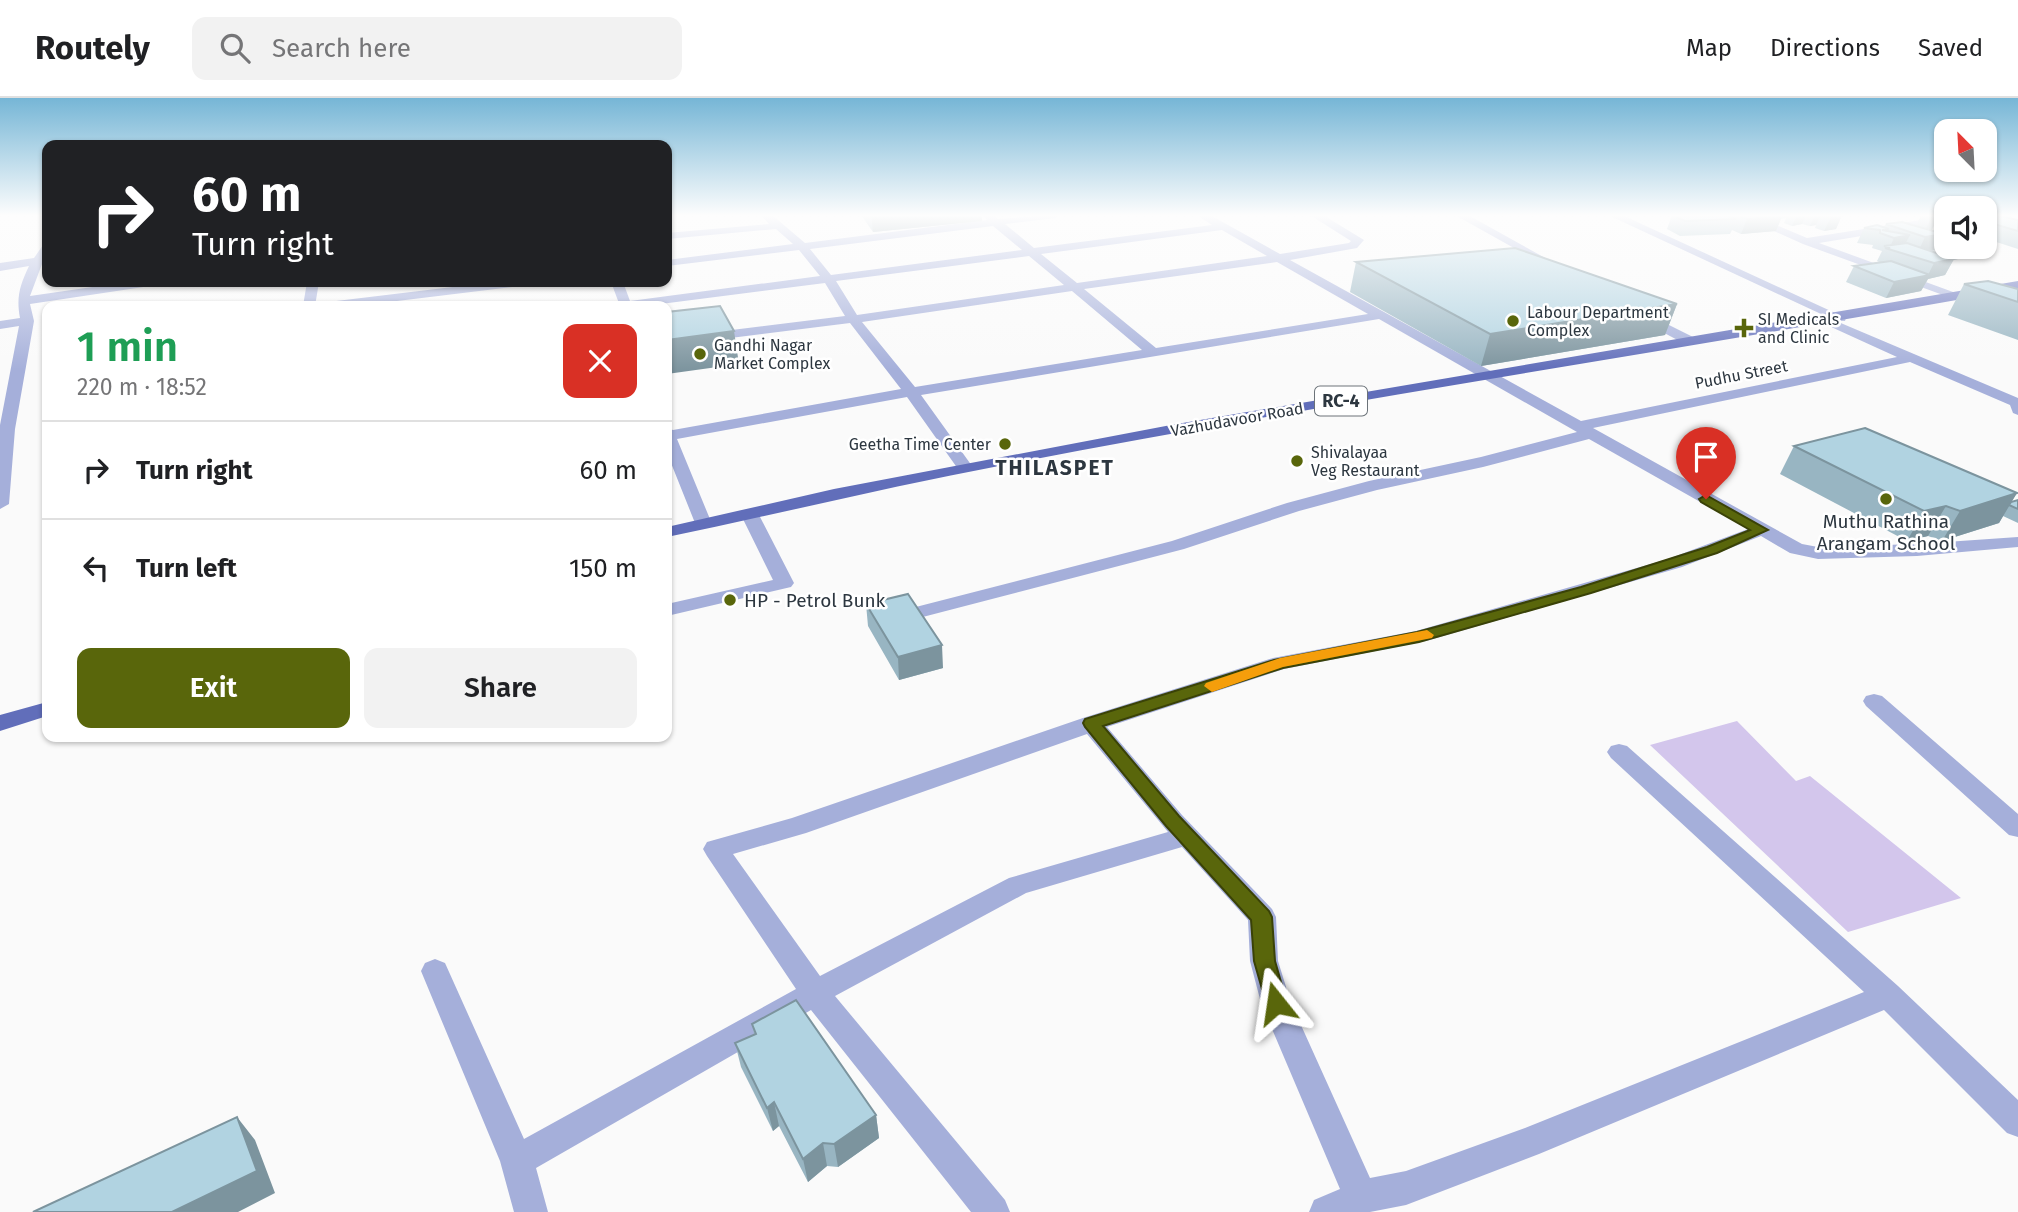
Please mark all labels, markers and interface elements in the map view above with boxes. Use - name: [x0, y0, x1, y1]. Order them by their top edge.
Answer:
- search box: [192, 17, 682, 80]
- text: Routely: [35, 28, 150, 68]
- icon: search: [216, 29, 254, 67]
- text: Search here: [272, 33, 411, 64]
- text: Map: [1686, 34, 1732, 62]
- text: Directions: [1770, 34, 1880, 62]
- text: Saved: [1918, 34, 1983, 62]
- north arrow: [1934, 119, 1997, 182]
- map controls: [1934, 119, 1997, 259]
- text: 60 m: [192, 165, 301, 224]
- icon: right: [77, 168, 168, 259]
- button: sound: [1934, 196, 1997, 259]
- text: Turn right: [192, 225, 334, 263]
- place label: Labour Department Complex: [1527, 303, 1669, 340]
- place label: SI Medicals and Clinic: [1758, 310, 1839, 347]
- marker: Labour Department Complex: [1505, 313, 1521, 329]
- marker: SI Medicals and Clinic: [1736, 320, 1752, 336]
- text: 1 min: [77, 322, 178, 372]
- button: close: [563, 324, 637, 398]
- place label: Gandhi Nagar Market Complex: [714, 336, 830, 373]
- marker: Gandhi Nagar Market Complex: [692, 346, 708, 362]
- street label: Pudhu Street: [1693, 356, 1789, 393]
- text: 220 m · 18:52: [77, 373, 207, 401]
- road number: RC-4: [1315, 386, 1367, 416]
- street label: Vazhudavoor Road: [1169, 398, 1305, 441]
- pin: [1676, 427, 1736, 499]
- place label: Geetha Time Center: [849, 435, 992, 454]
- marker: Geetha Time Center: [997, 436, 1013, 452]
- icon: arrive: [1687, 438, 1725, 476]
- place label: Shivalayaa Veg Restaurant: [1311, 443, 1420, 480]
- icon: right: [77, 451, 115, 489]
- marker: Shivalayaa Veg Restaurant: [1289, 453, 1305, 469]
- text: Turn right: [136, 455, 253, 486]
- text: 60 m: [579, 455, 637, 486]
- district label: THILASPET: [995, 455, 1115, 481]
- marker: Muthu Rathina Arangam School: [1878, 491, 1894, 507]
- place label: Muthu Rathina Arangam School: [1817, 510, 1956, 555]
- icon: left: [77, 549, 115, 587]
- text: Turn left: [136, 553, 237, 584]
- text: 150 m: [569, 553, 637, 584]
- place label: HP - Petrol Bunk: [744, 589, 886, 612]
- marker: HP - Petrol Bunk: [722, 592, 738, 608]
- button: Exit: [77, 648, 350, 728]
- button: Share: [364, 648, 637, 728]
- position arrow: [1239, 966, 1313, 1040]

